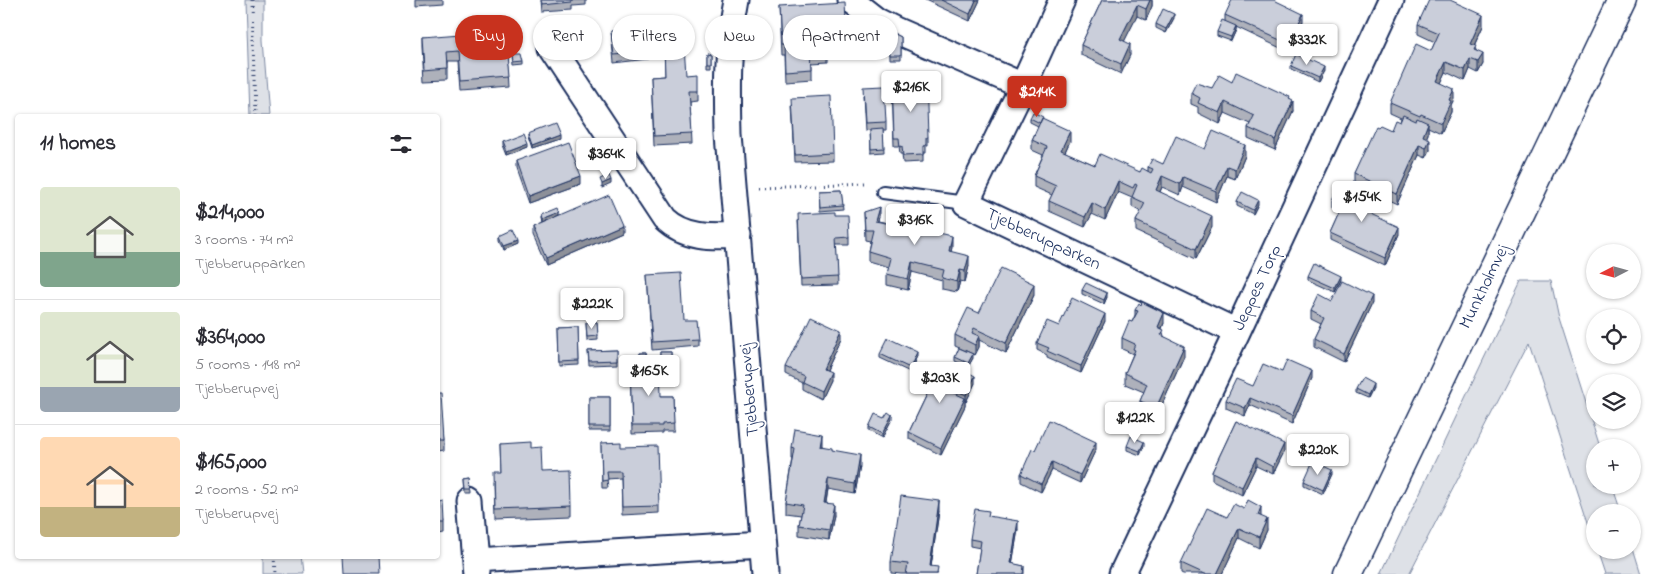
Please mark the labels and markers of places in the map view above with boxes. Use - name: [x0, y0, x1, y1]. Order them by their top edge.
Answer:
- pin: $332K: [1272, 23, 1342, 66]
- pin: $216K: [876, 70, 946, 113]
- pin: $214K: [1002, 76, 1072, 118]
- pin: $364K: [571, 138, 641, 180]
- pin: $154K: [1327, 180, 1397, 223]
- pin: $316K: [880, 204, 950, 246]
- pin: $222K: [557, 288, 627, 330]
- pin: $165K: [614, 354, 684, 397]
- pin: $203K: [905, 362, 975, 404]
- pin: $122K: [1100, 402, 1170, 444]
- pin: $220K: [1283, 434, 1353, 476]

